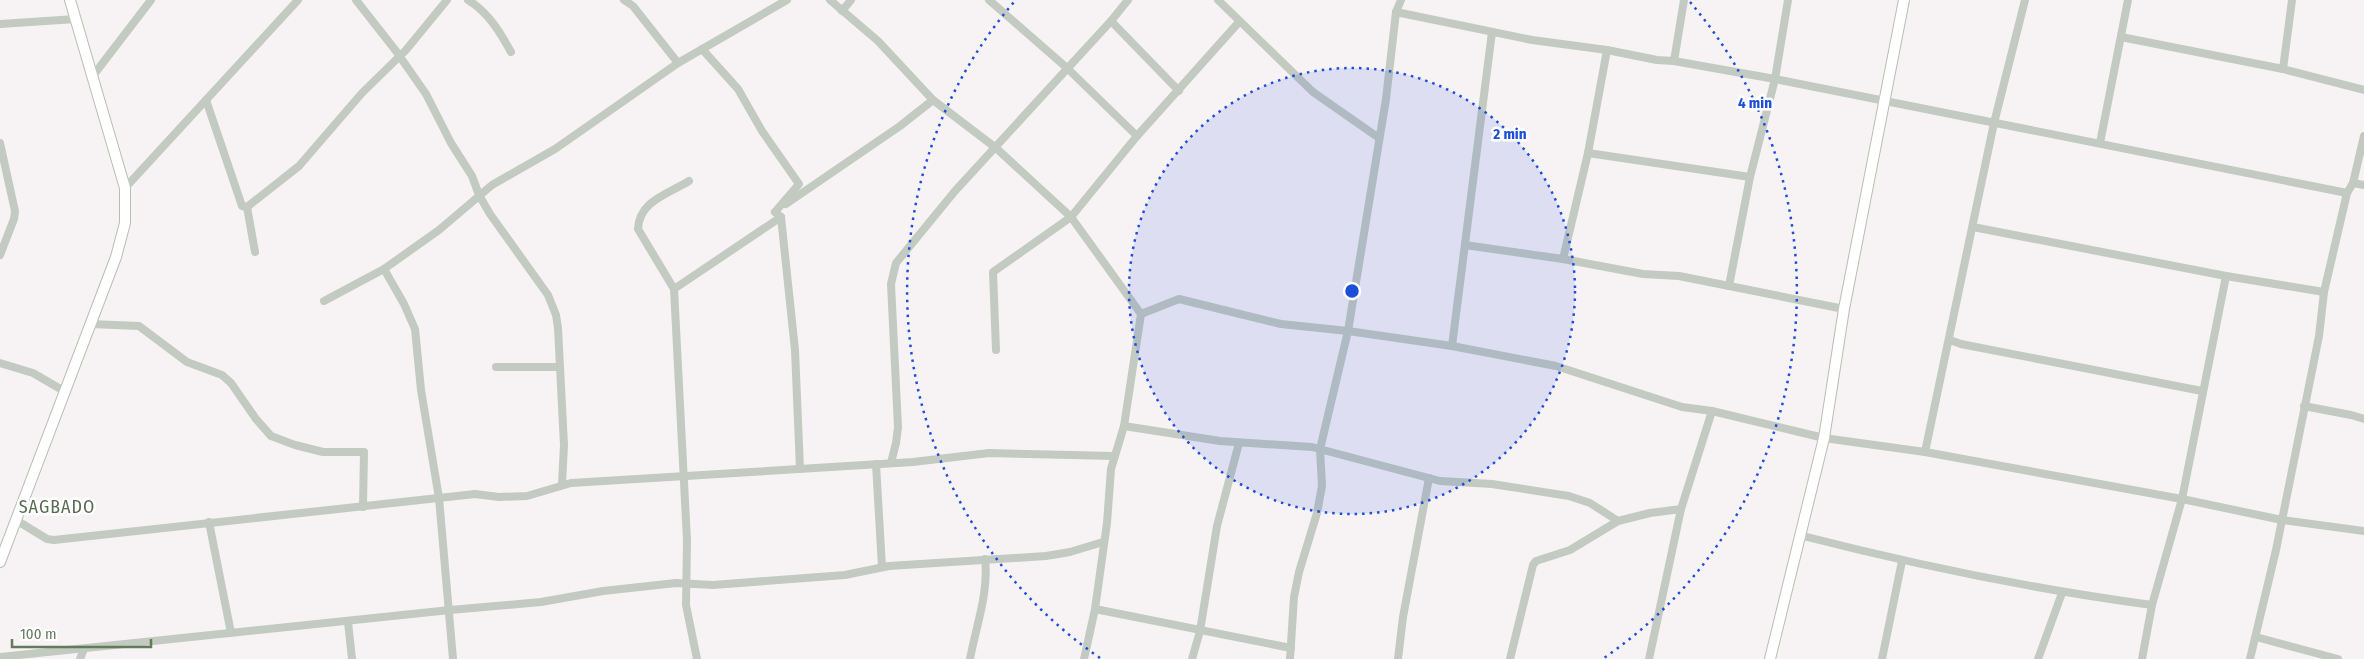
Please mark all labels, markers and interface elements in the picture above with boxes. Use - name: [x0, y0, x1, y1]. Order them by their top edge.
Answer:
- text: 4 min: [1738, 94, 1772, 112]
- text: 2 min: [1492, 125, 1527, 143]
- centre of rings: [1343, 282, 1361, 300]
- district label: SAGBADO: [19, 496, 95, 518]
- scale bar: [12, 616, 151, 648]
- text: 100 m: [20, 625, 57, 643]

